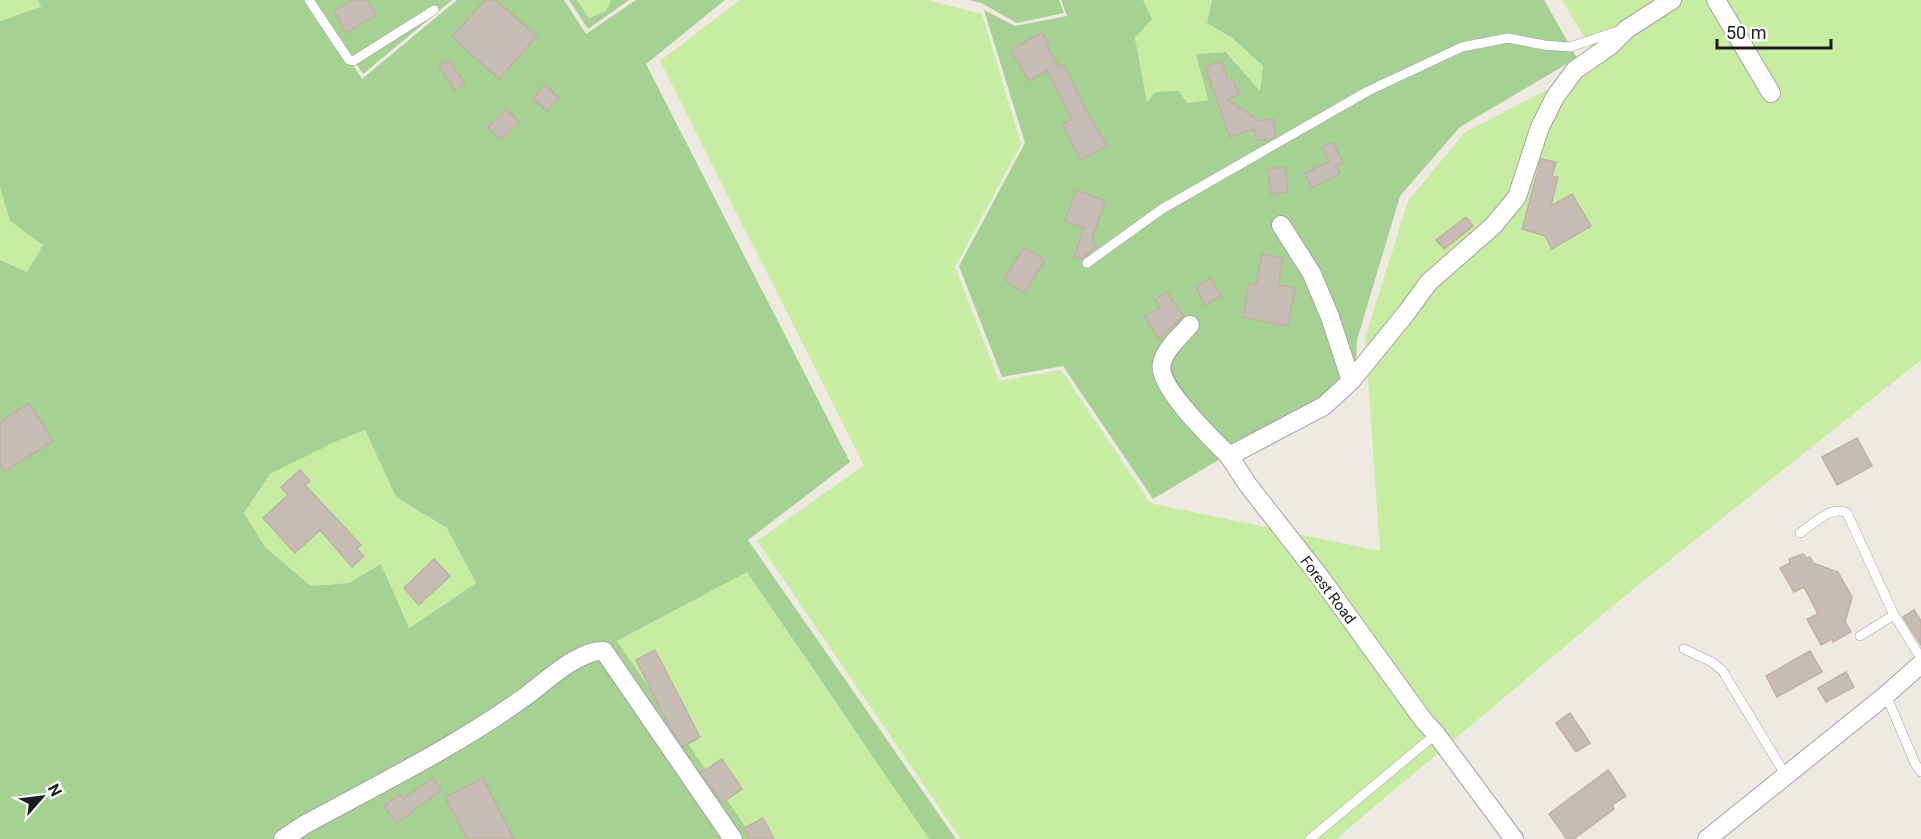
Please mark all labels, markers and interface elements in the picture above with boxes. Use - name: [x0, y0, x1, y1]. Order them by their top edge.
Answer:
- scale bar: [1717, 12, 1831, 50]
- text: 50 m: [1726, 22, 1766, 43]
- street label: Forest Road: [1297, 552, 1359, 628]
- north arrow: [12, 767, 72, 827]
- text: N: [44, 781, 66, 800]

